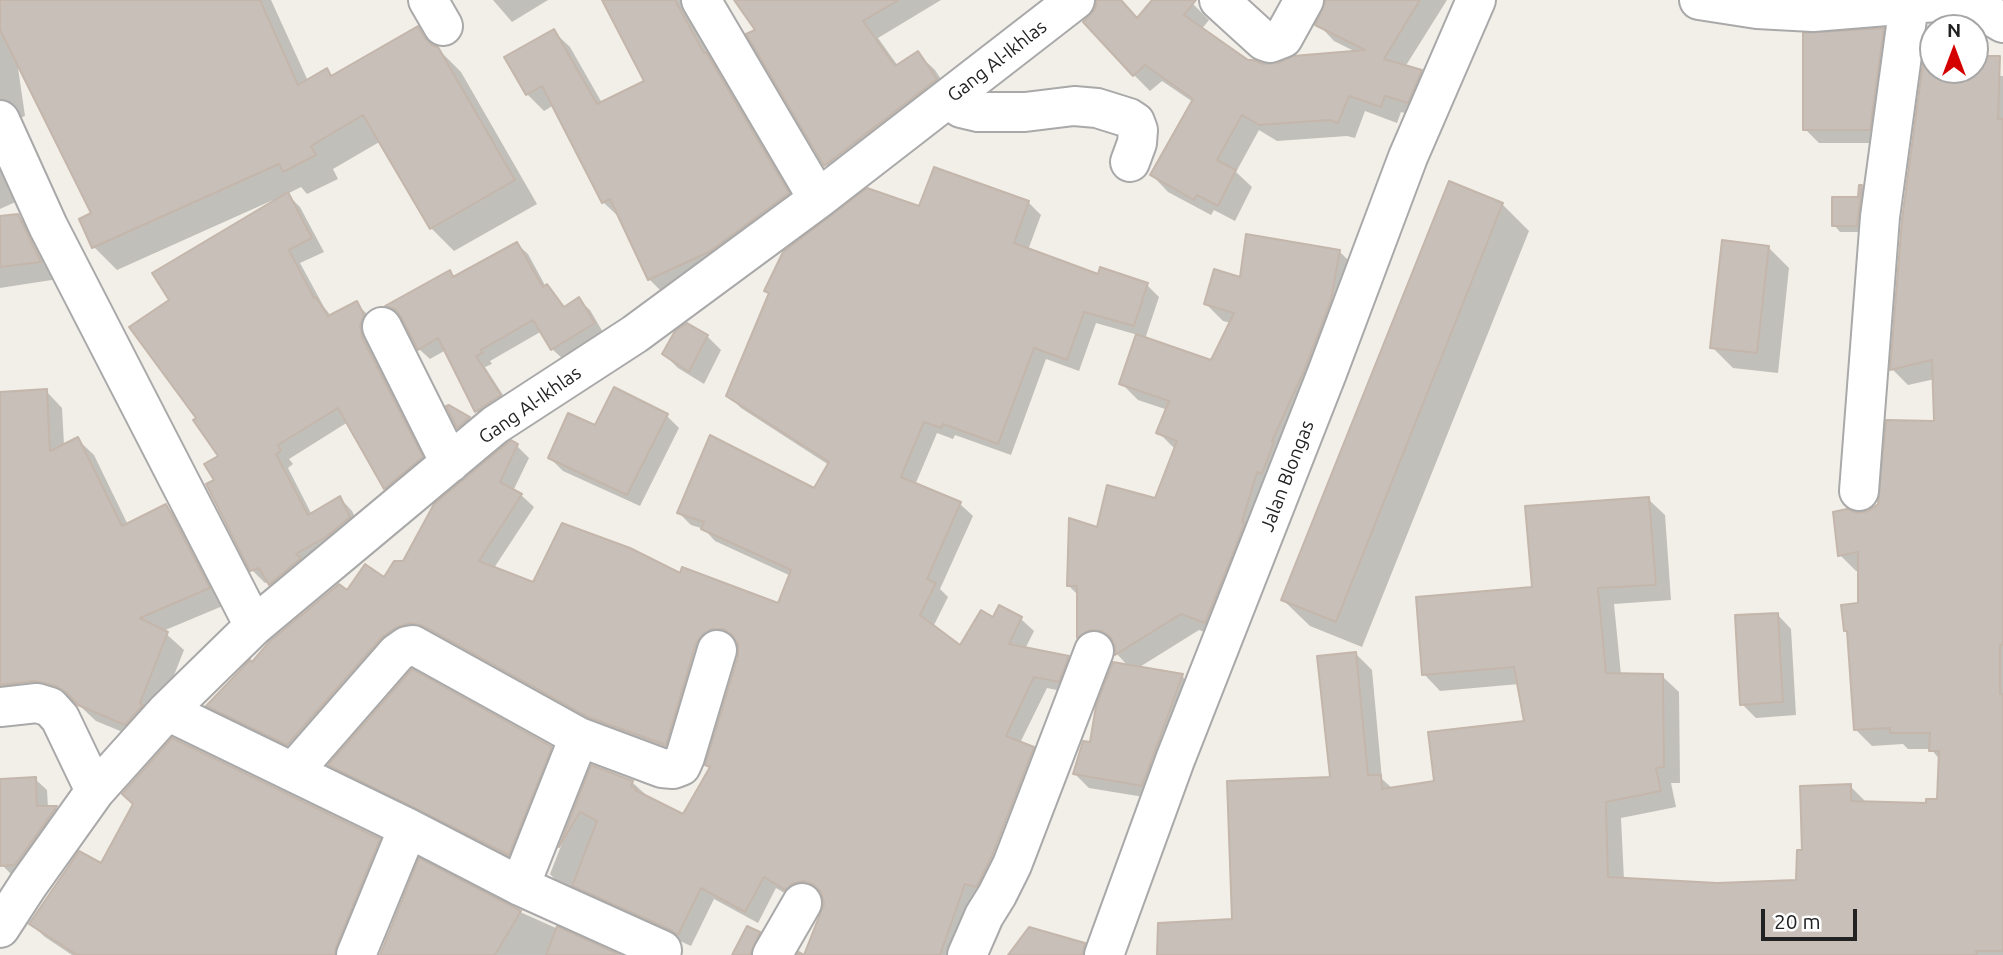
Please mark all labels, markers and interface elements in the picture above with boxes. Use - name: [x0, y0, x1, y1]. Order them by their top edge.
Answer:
- north arrow: [1919, 14, 1989, 84]
- street label: Gang Al-Ikhlas: [943, 15, 1051, 107]
- text: N: [1947, 19, 1961, 41]
- street label: Gang Al-Ikhlas: [474, 361, 586, 449]
- street label: Jalan Blongas: [1255, 417, 1319, 535]
- scale bar: [1765, 895, 1861, 939]
- text: 20 m: [1774, 909, 1821, 933]

